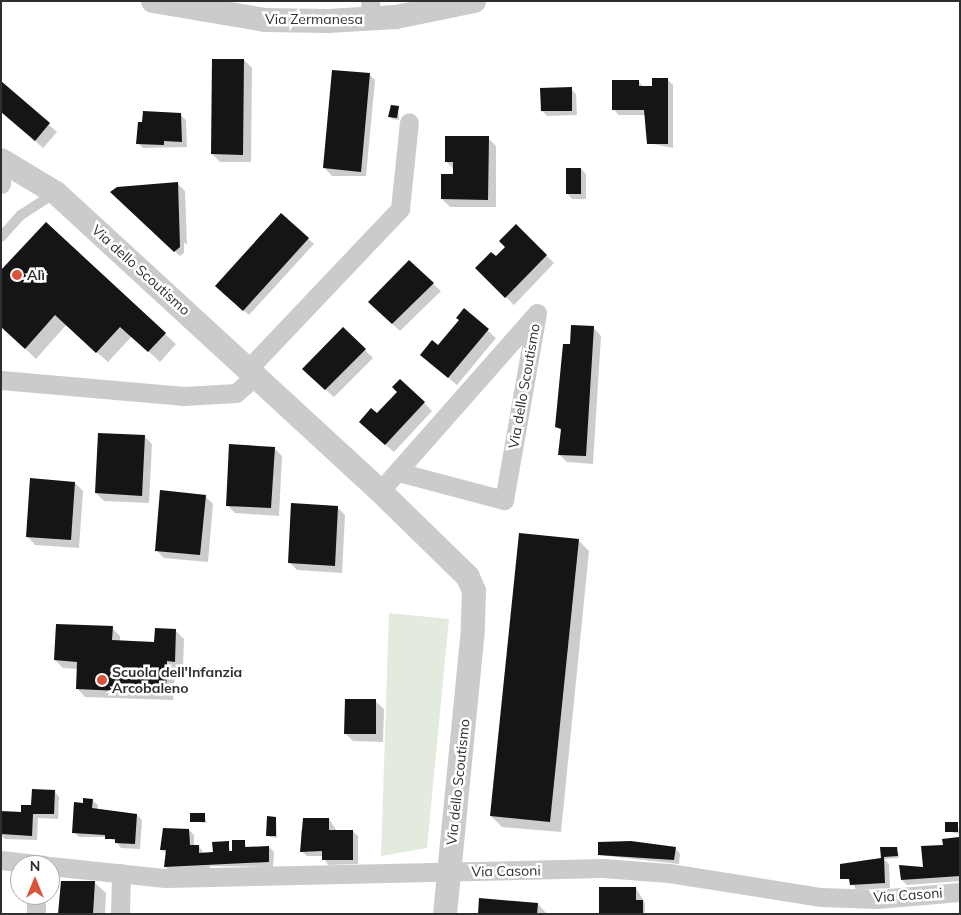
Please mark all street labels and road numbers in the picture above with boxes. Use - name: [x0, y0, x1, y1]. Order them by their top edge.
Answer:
- street label: Via Zermanesa: [265, 11, 363, 27]
- street label: Via dello Scoutismo: [88, 221, 194, 319]
- street label: Via dello Scoutismo: [505, 322, 543, 450]
- street label: Via dello Scoutismo: [443, 718, 473, 846]
- street label: Via Casoni: [471, 862, 541, 880]
- street label: Via Casoni: [873, 884, 943, 906]

